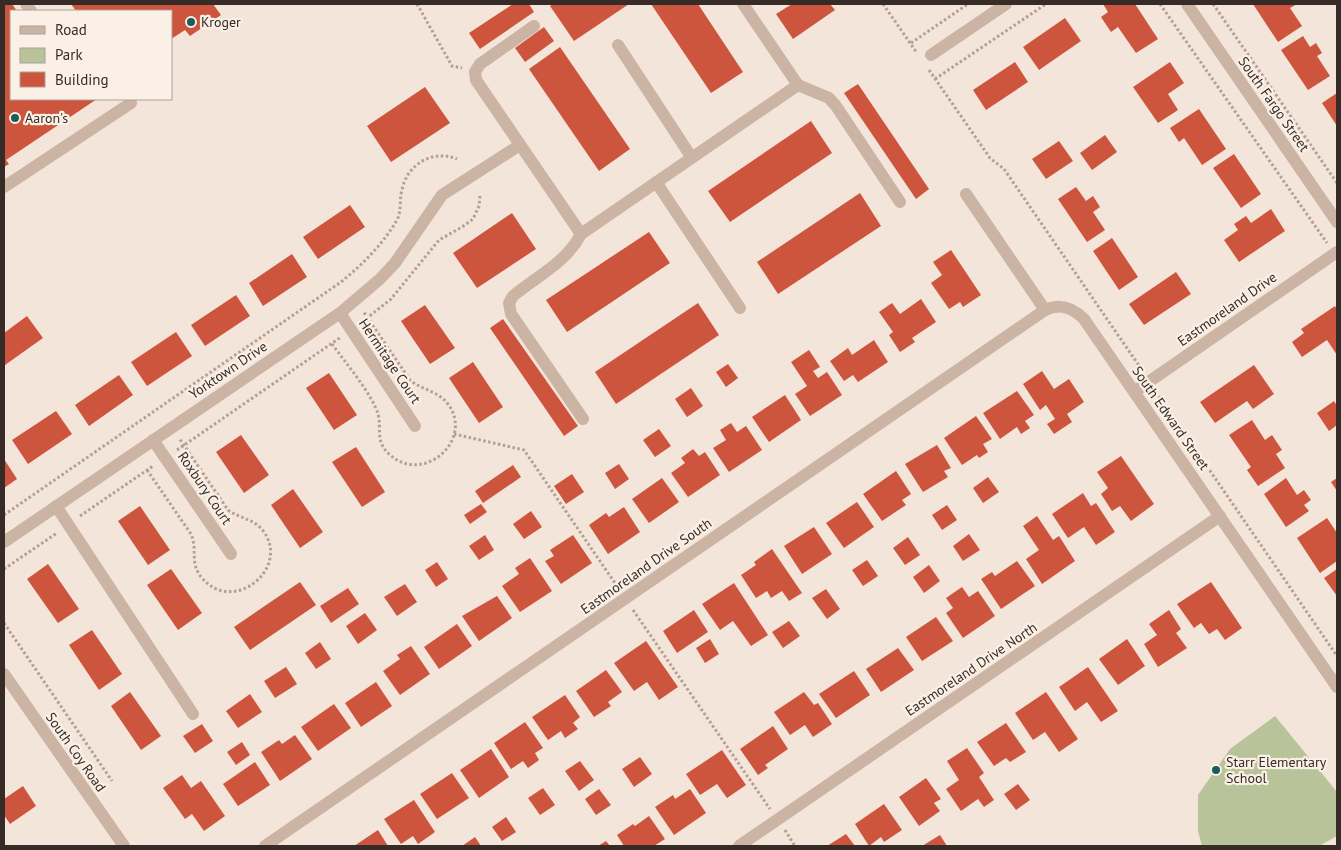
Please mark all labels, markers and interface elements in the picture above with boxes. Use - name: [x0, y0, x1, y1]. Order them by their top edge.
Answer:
- legend: [10, 10, 172, 100]
- place label: Kroger: [201, 13, 241, 31]
- marker: Kroger: [185, 16, 197, 28]
- text: Road: [55, 20, 87, 39]
- text: Park: [55, 45, 83, 64]
- street label: South Fargo Street: [1234, 53, 1314, 155]
- text: Building: [55, 70, 109, 89]
- place label: Aaron's: [25, 109, 68, 127]
- marker: Aaron's: [9, 112, 21, 124]
- street label: Eastmoreland Drive: [1174, 268, 1280, 350]
- street label: Hermitage Court: [355, 315, 425, 407]
- street label: Yorktown Drive: [185, 337, 271, 403]
- street label: South Edward Street: [1128, 363, 1214, 474]
- street label: Roxbury Court: [174, 448, 236, 528]
- street label: Eastmoreland Drive South: [577, 514, 715, 618]
- street label: Eastmoreland Drive North: [902, 618, 1040, 720]
- street label: South Coy Road: [42, 709, 110, 795]
- place label: Starr Elementary School: [1226, 753, 1327, 787]
- marker: Starr Elementary School: [1210, 764, 1222, 776]

